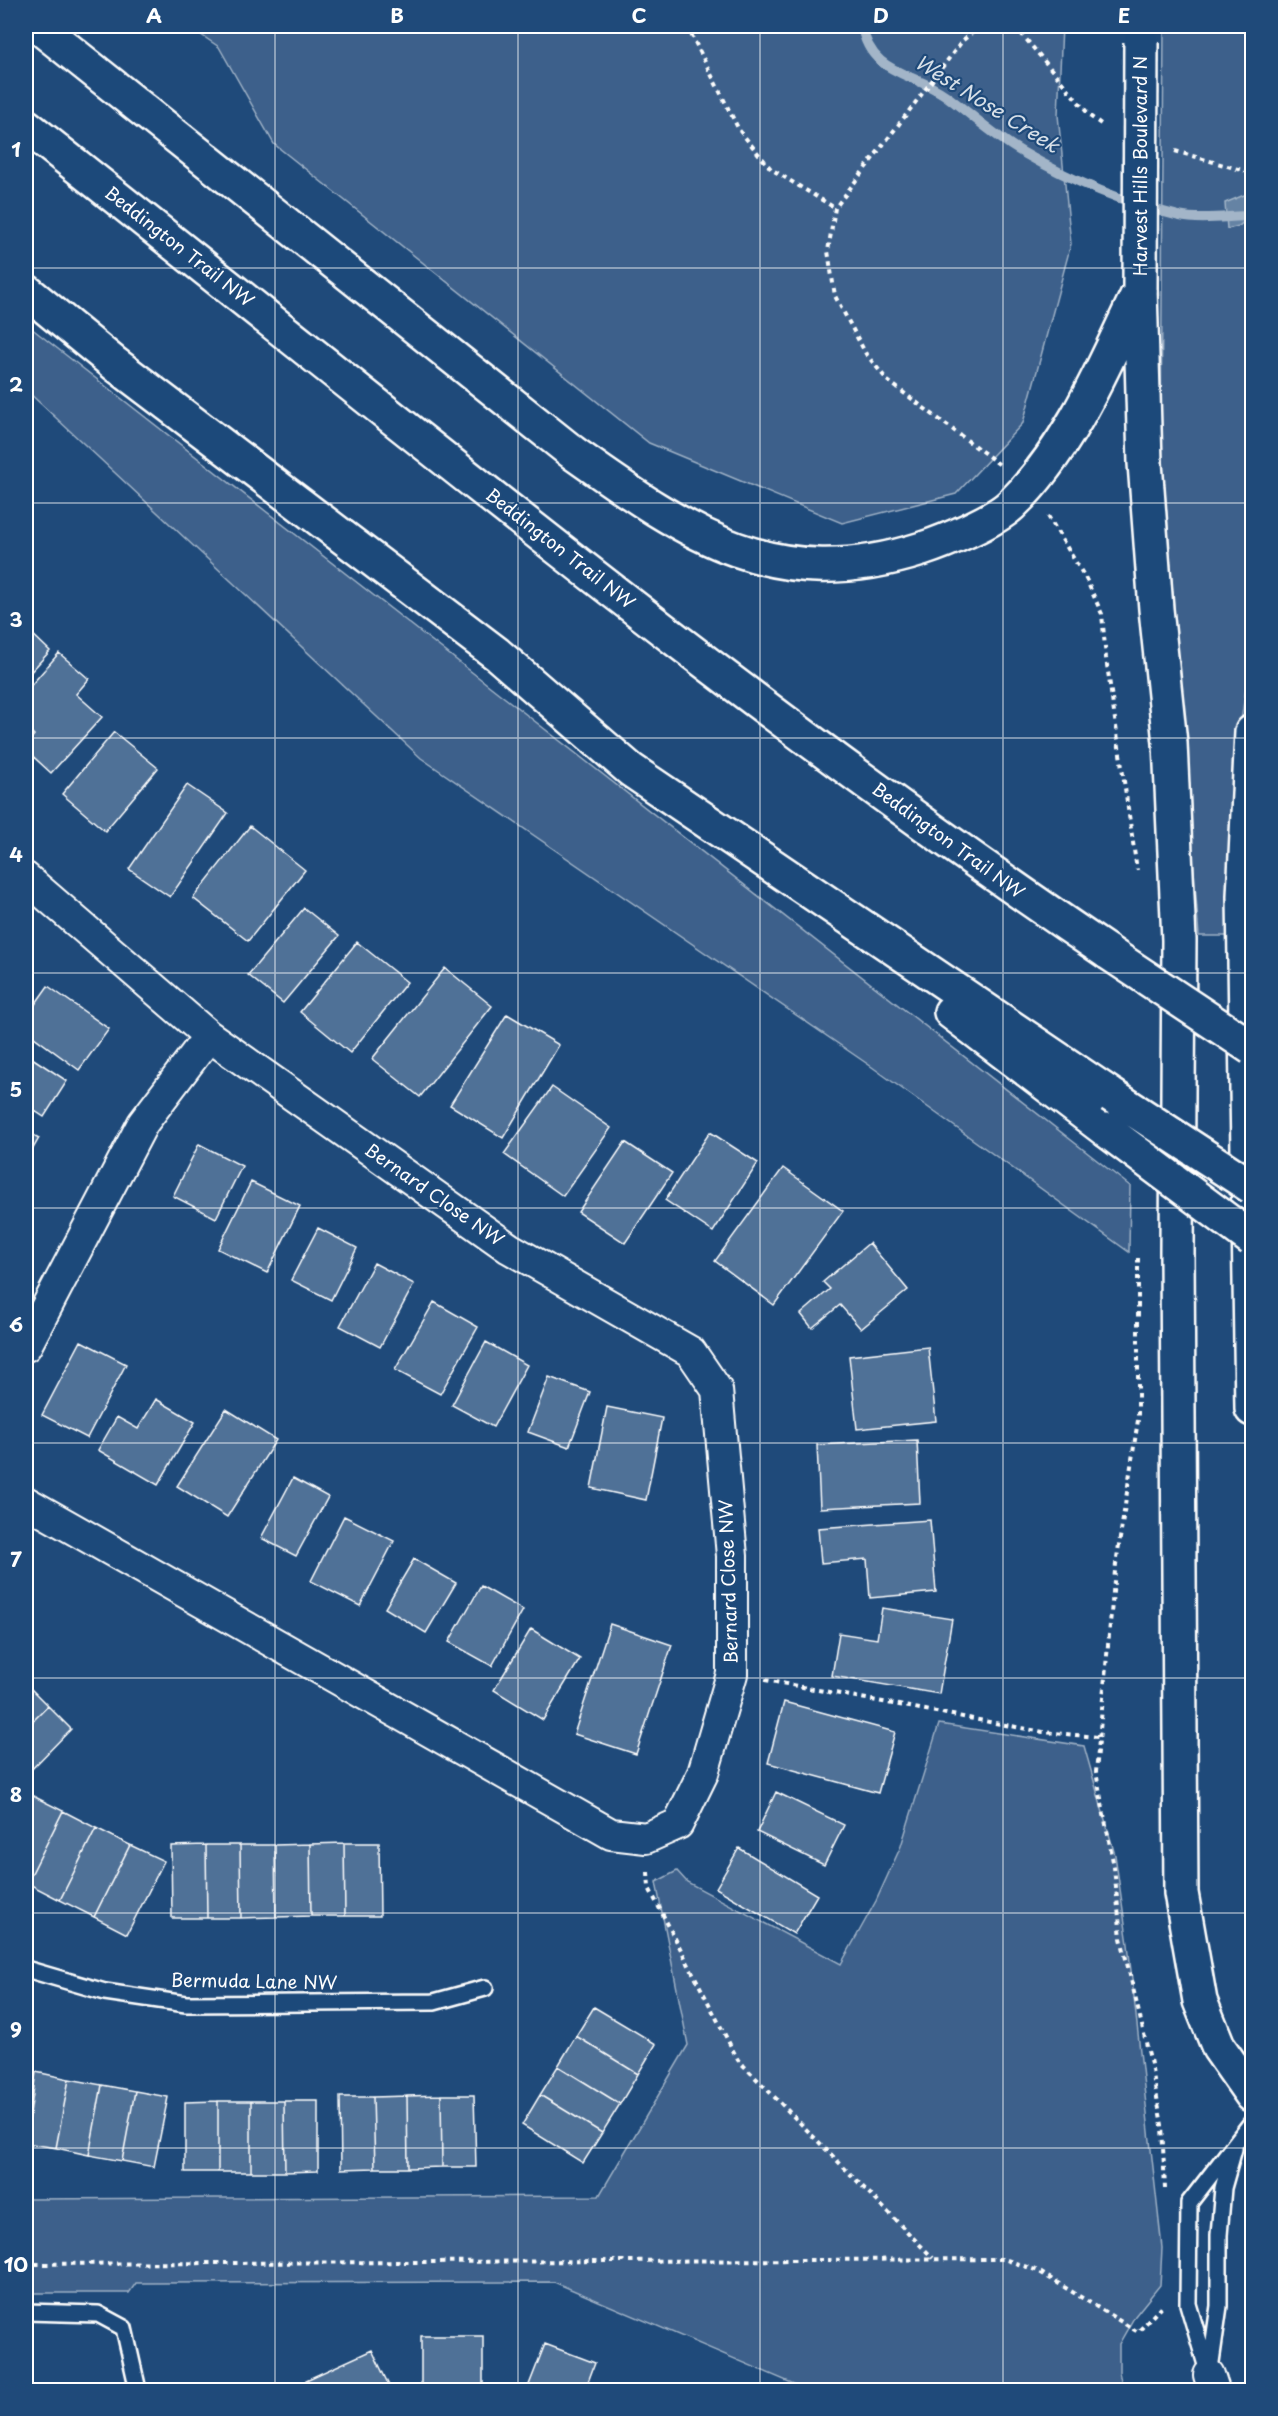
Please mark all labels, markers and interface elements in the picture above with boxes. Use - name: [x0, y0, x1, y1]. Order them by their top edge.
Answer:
- text: A: [146, 0, 162, 30]
- text: B: [390, 0, 404, 30]
- text: C: [631, 0, 647, 30]
- text: D: [873, 0, 889, 30]
- text: E: [1118, 0, 1130, 30]
- water label: West Nose Creek: [909, 47, 1066, 160]
- street label: Harvest Hills Boulevard N: [1126, 56, 1153, 276]
- text: 1: [11, 134, 21, 164]
- street label: Beddington Trail NW: [99, 179, 260, 313]
- text: 2: [9, 369, 23, 399]
- street label: Beddington Trail NW: [480, 481, 641, 615]
- text: 3: [9, 604, 23, 634]
- street label: Beddington Trail NW: [867, 775, 1031, 904]
- text: 4: [9, 839, 23, 869]
- text: 5: [10, 1074, 22, 1104]
- street label: Bernard Close NW: [360, 1135, 510, 1252]
- text: 6: [9, 1309, 23, 1339]
- street label: Bernard Close NW: [711, 1499, 744, 1665]
- text: 7: [10, 1544, 22, 1574]
- text: 8: [10, 1779, 22, 1809]
- street label: Bermuda Lane NW: [171, 1966, 337, 1995]
- text: 9: [10, 2014, 22, 2044]
- text: 10: [4, 2249, 28, 2279]

